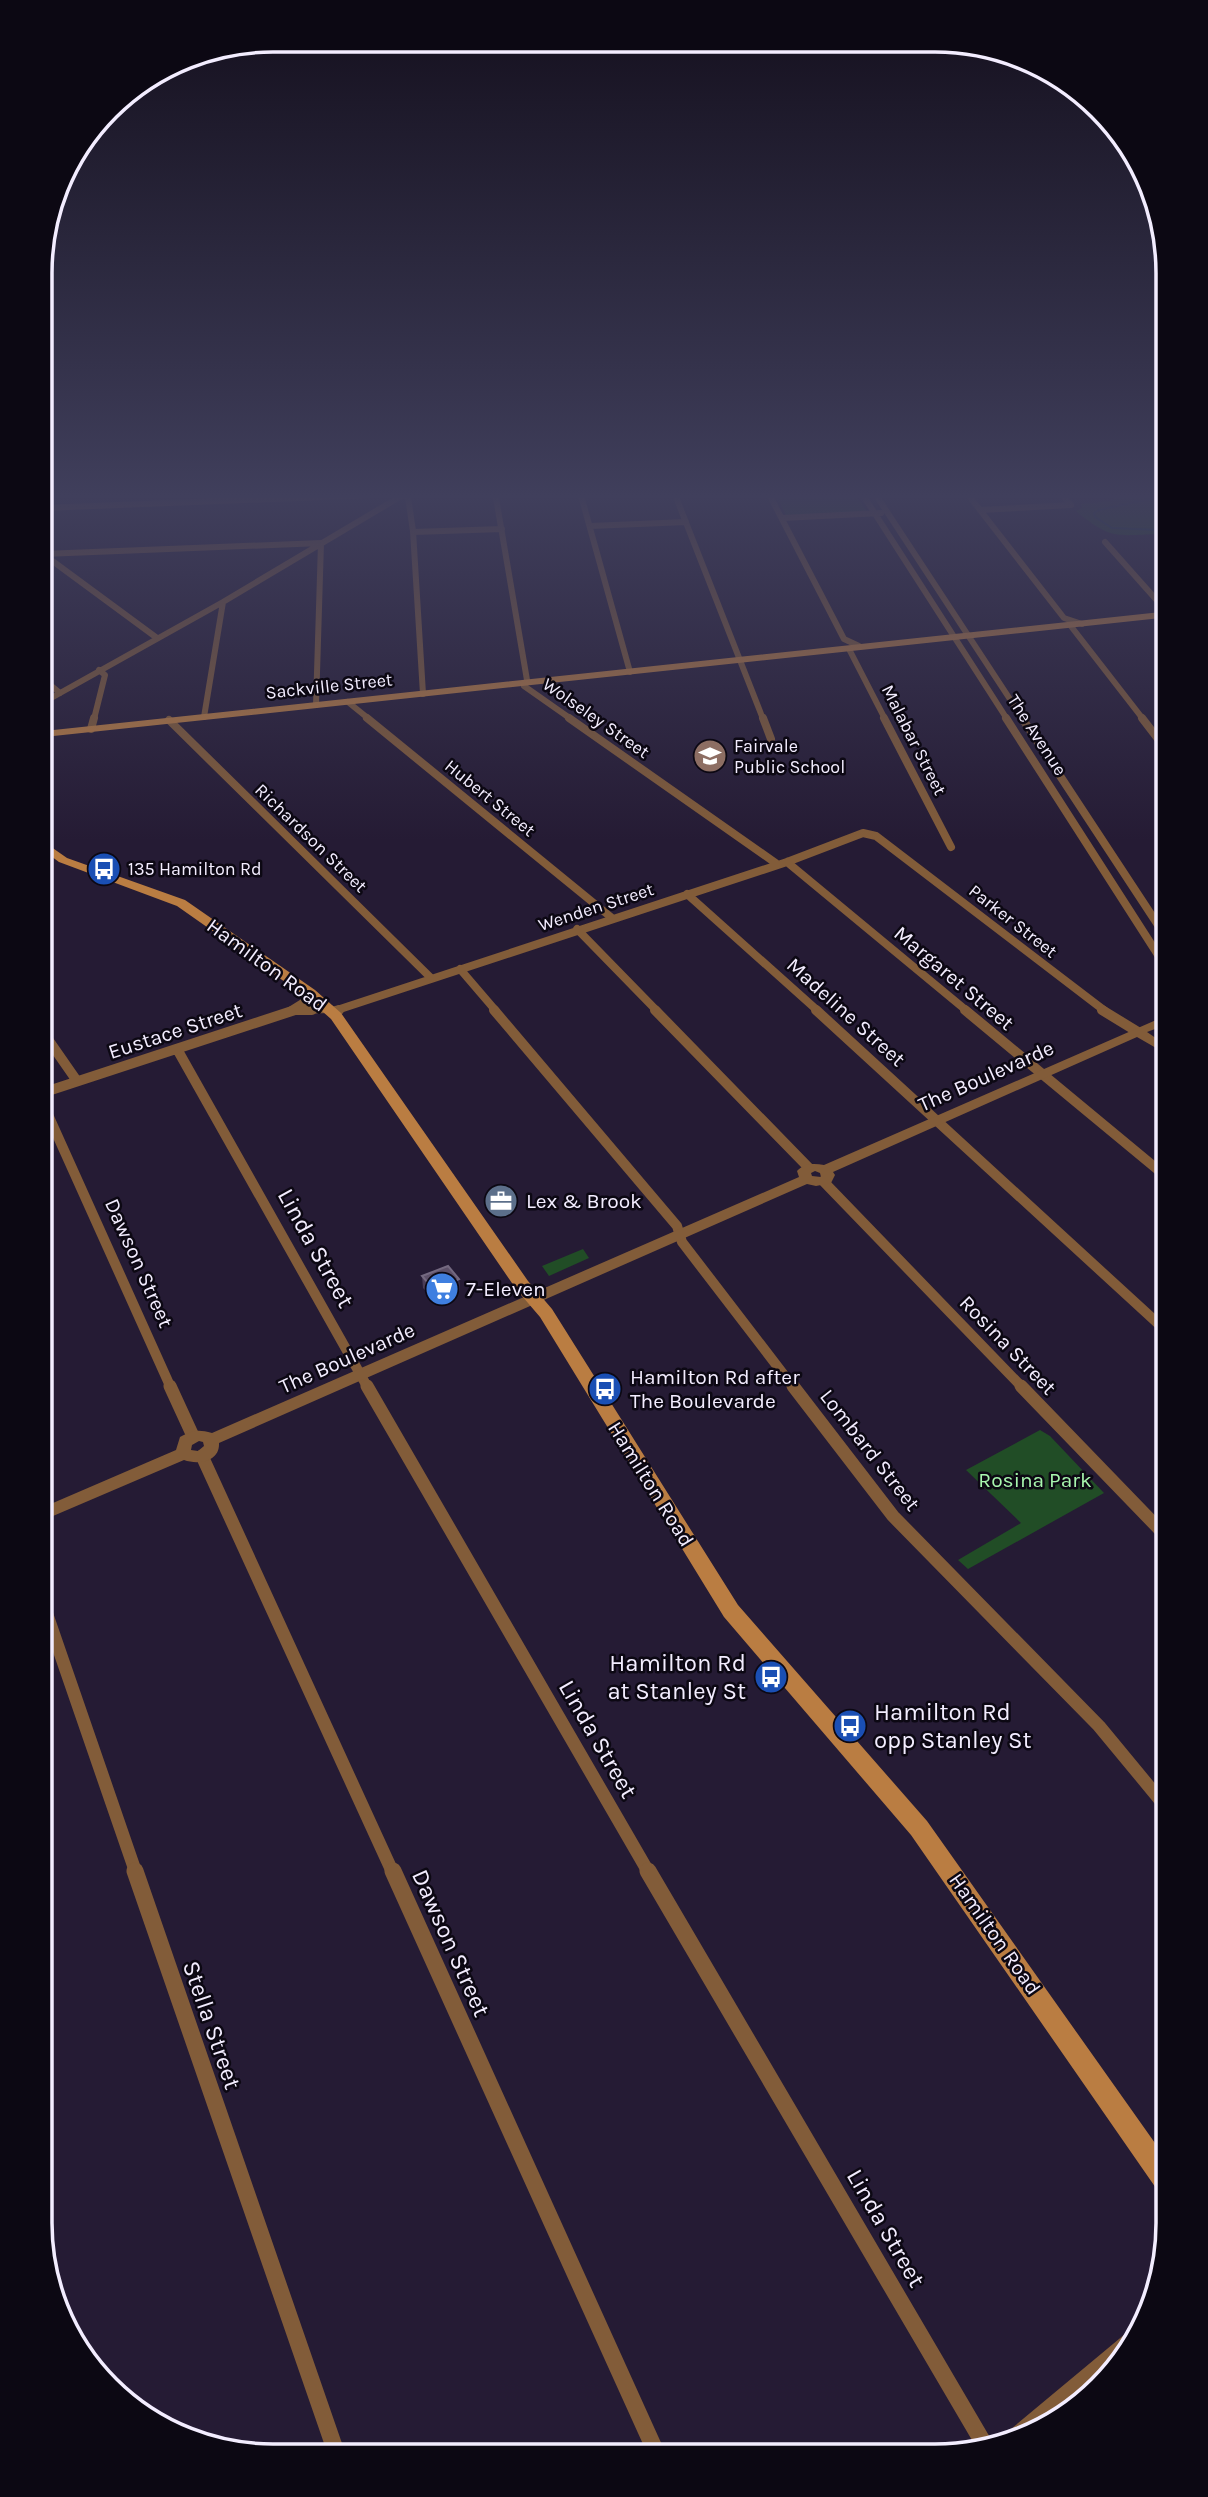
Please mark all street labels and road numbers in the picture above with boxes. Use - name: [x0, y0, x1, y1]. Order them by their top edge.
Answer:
- street label: Sackville Street: [264, 668, 394, 704]
- street label: Wolseley Street: [538, 673, 654, 763]
- street label: Malabar Street: [877, 681, 951, 799]
- street label: The Avenue: [1003, 690, 1071, 780]
- street label: Hubert Street: [440, 755, 540, 841]
- street label: Richardson Street: [250, 779, 372, 897]
- street label: Wenden Street: [535, 878, 657, 936]
- street label: Parker Street: [964, 880, 1062, 962]
- street label: Hamilton Road: [202, 913, 332, 1017]
- street label: Margaret Street: [889, 921, 1019, 1035]
- street label: Madeline Street: [782, 953, 910, 1071]
- street label: Eustace Street: [105, 998, 245, 1064]
- street label: The Boulevarde: [915, 1035, 1057, 1117]
- street label: Linda Street: [272, 1184, 360, 1312]
- street label: Dawson Street: [100, 1195, 178, 1331]
- street label: Rosina Street: [955, 1290, 1061, 1400]
- street label: The Boulevarde: [276, 1317, 418, 1399]
- street label: Lombard Street: [815, 1384, 925, 1516]
- street label: Hamilton Road: [603, 1417, 699, 1551]
- street label: Linda Street: [553, 1675, 643, 1803]
- street label: Dawson Street: [406, 1865, 496, 2021]
- street label: Hamilton Road: [944, 1869, 1046, 1999]
- street label: Stella Street: [177, 1957, 247, 2093]
- street label: Linda Street: [841, 2164, 931, 2292]

